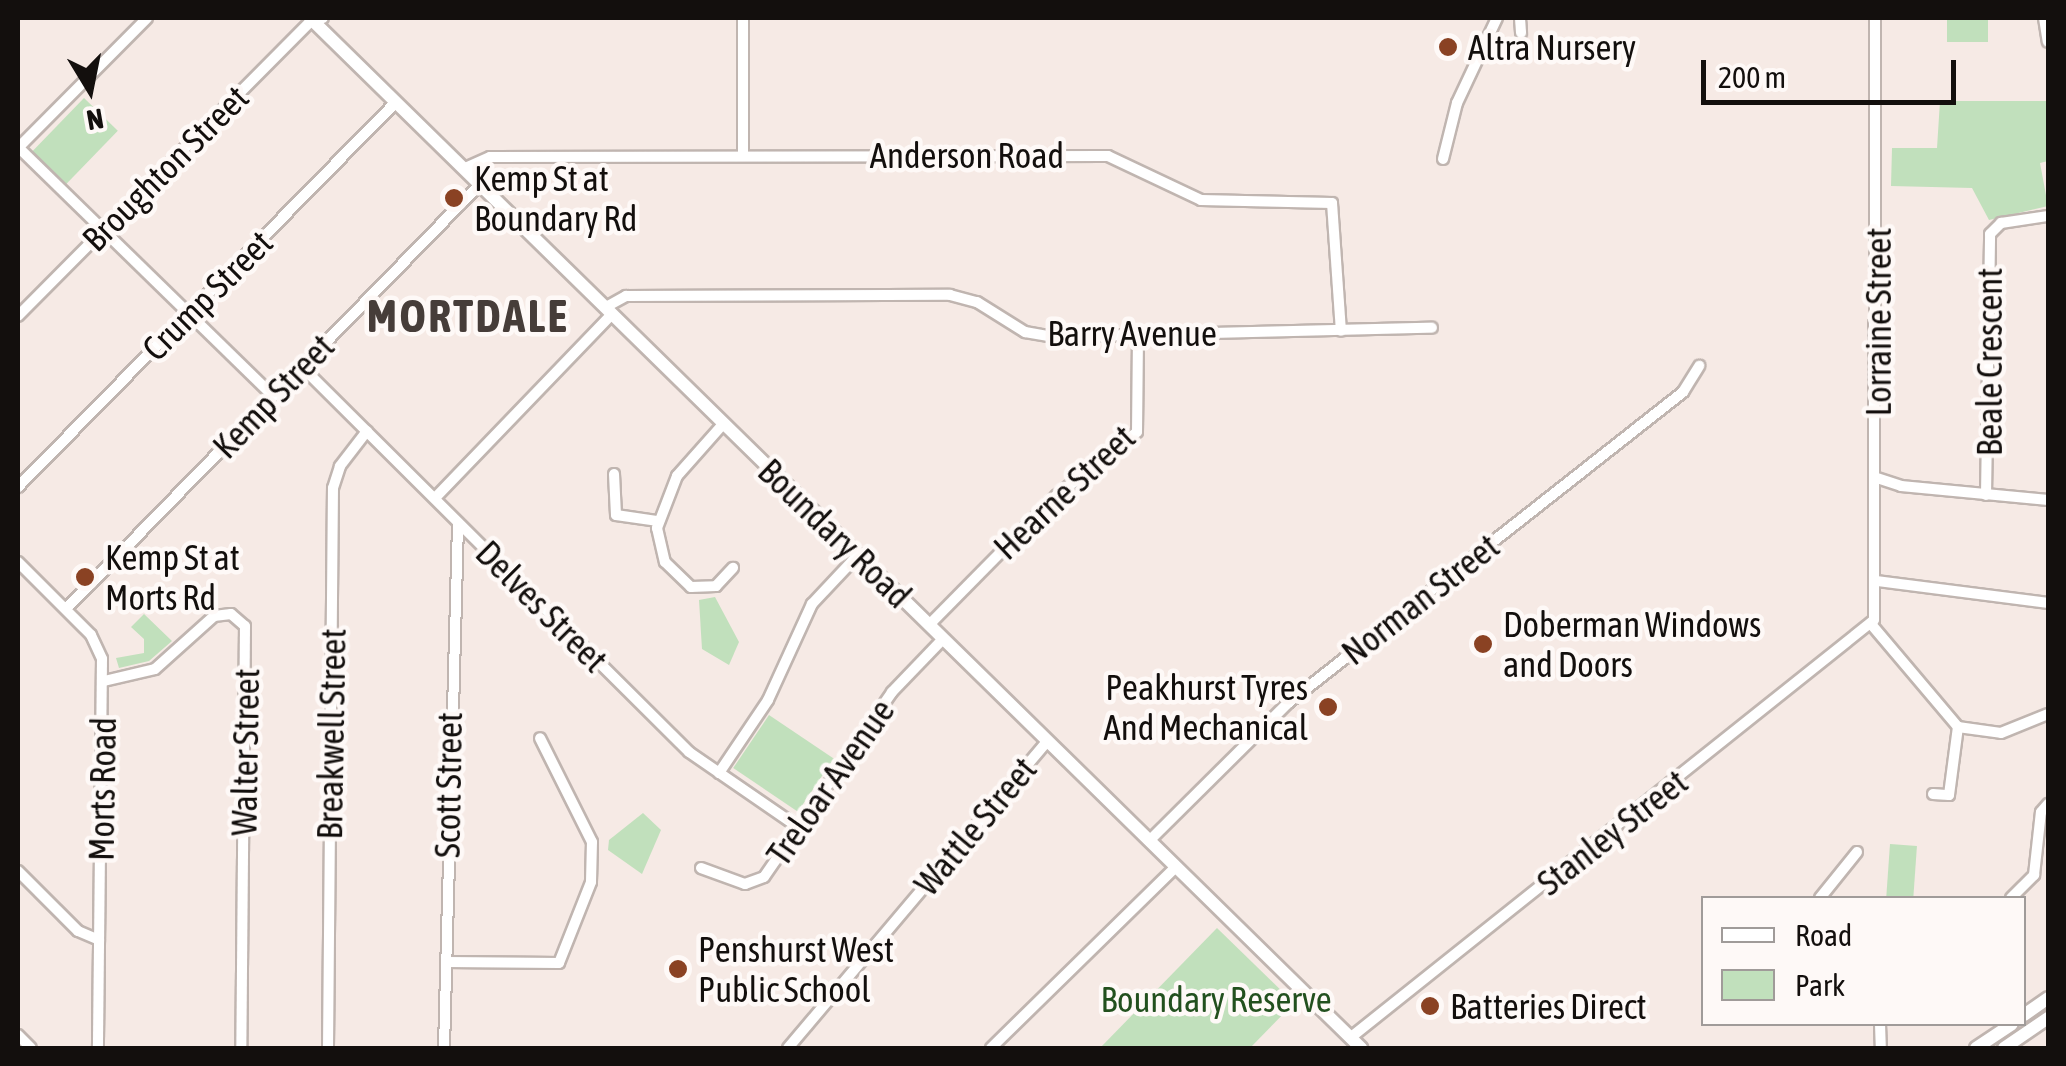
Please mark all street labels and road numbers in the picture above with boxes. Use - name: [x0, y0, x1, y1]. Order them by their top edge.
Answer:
- street label: Broughton Street: [73, 76, 257, 260]
- street label: Anderson Road: [870, 134, 1064, 176]
- street label: Crump Street: [133, 221, 281, 369]
- street label: Lorraine Street: [1857, 228, 1899, 416]
- street label: Beale Crescent: [1968, 268, 2010, 456]
- street label: Barry Avenue: [1047, 312, 1217, 354]
- street label: Kemp Street: [204, 325, 342, 467]
- street label: Hearne Street: [985, 416, 1143, 568]
- street label: Boundary Road: [750, 450, 920, 616]
- street label: Norman Street: [1333, 525, 1507, 673]
- street label: Delves Street: [468, 532, 616, 680]
- street label: Breakwell Street: [308, 628, 354, 840]
- street label: Walter Street: [223, 668, 267, 836]
- street label: Treloar Avenue: [757, 691, 903, 873]
- street label: Scott Street: [426, 712, 470, 858]
- street label: Morts Road: [80, 717, 124, 861]
- street label: Wattle Street: [905, 748, 1045, 904]
- street label: Stanley Street: [1529, 761, 1695, 903]

